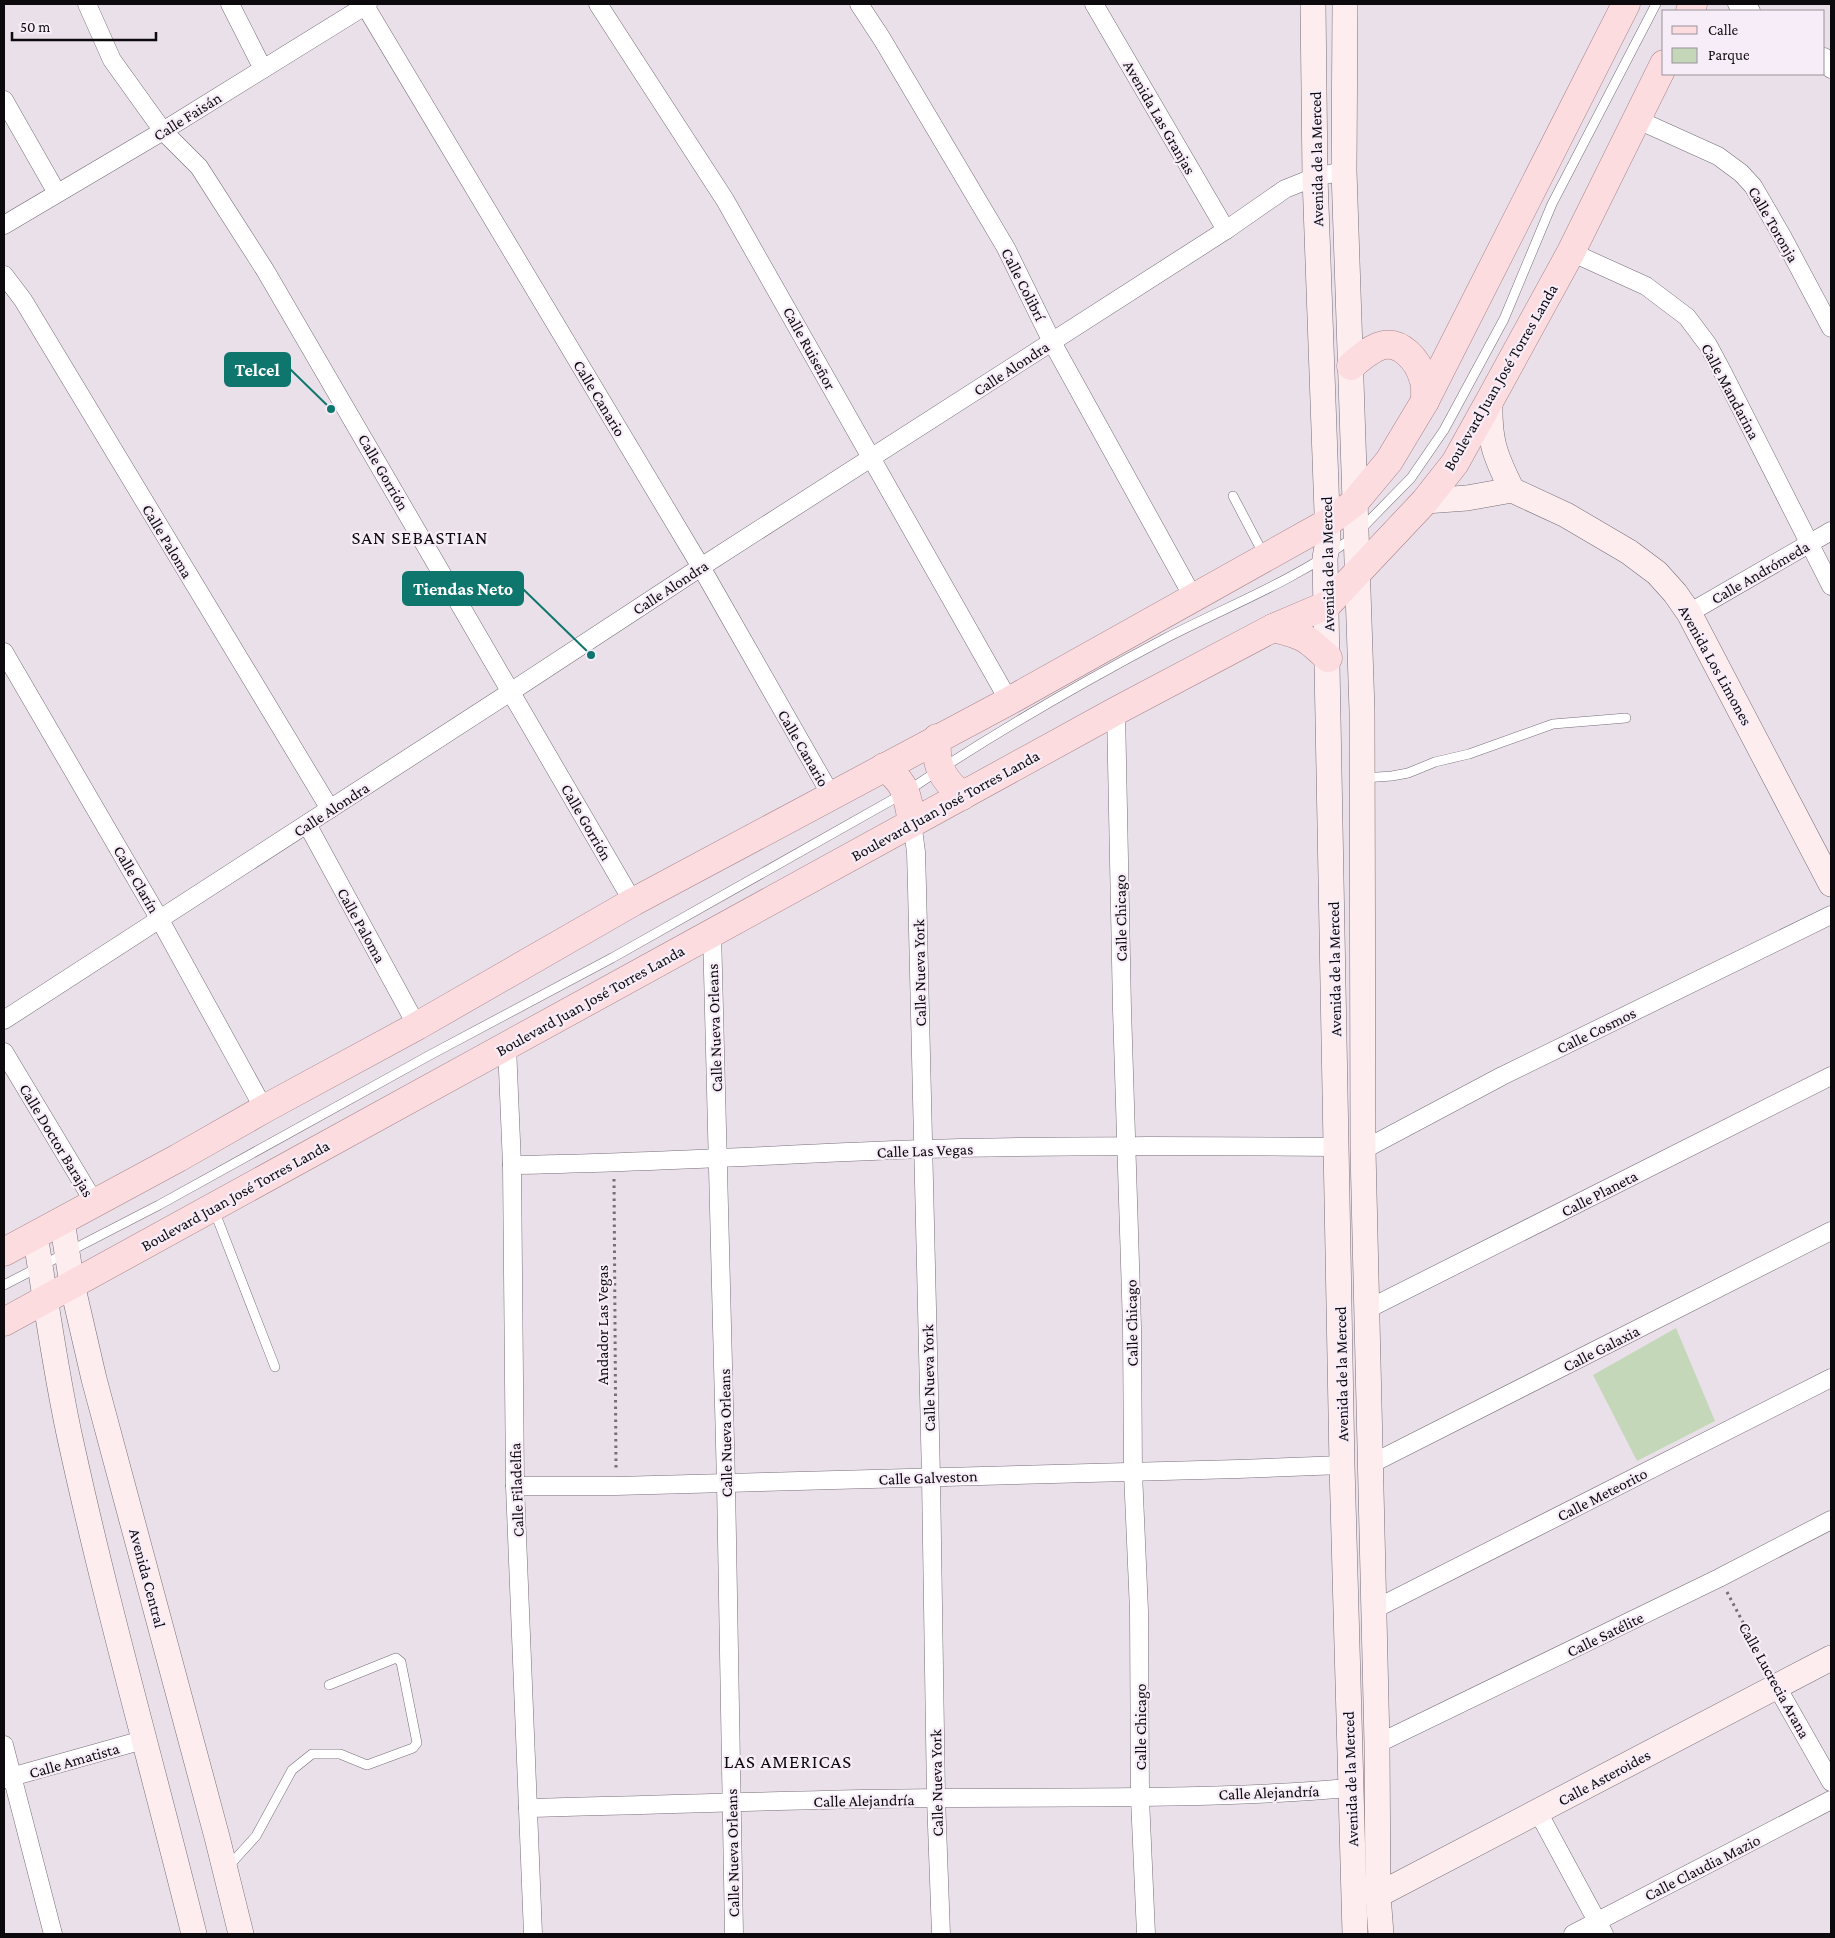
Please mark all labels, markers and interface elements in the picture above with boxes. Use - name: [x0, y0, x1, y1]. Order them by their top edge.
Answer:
- scale bar: [12, 10, 156, 42]
- legend: [1662, 10, 1825, 75]
- text: 50 m: [20, 19, 50, 35]
- text: Calle: [1708, 22, 1739, 38]
- text: Parque: [1708, 47, 1750, 64]
- street label: Avenida Las Granjas: [1119, 57, 1199, 178]
- street label: Calle Faisán: [150, 89, 225, 144]
- street label: Avenida de la Merced: [1307, 91, 1326, 227]
- street label: Calle Toronja: [1744, 183, 1802, 266]
- street label: Calle Colibrí: [998, 245, 1049, 324]
- street label: Boulevard Juan José Torres Landa: [1440, 281, 1562, 474]
- street label: Calle Ruiseñor: [780, 304, 839, 393]
- street label: Calle Alondra: [970, 337, 1053, 399]
- street label: Calle Mandarina: [1698, 340, 1763, 443]
- callout: Telcel: [225, 353, 290, 386]
- street label: Calle Canario: [570, 357, 629, 439]
- text: Telcel: [234, 360, 280, 380]
- street label: Calle Gorrión: [355, 431, 412, 514]
- street label: Avenida de la Merced: [1318, 496, 1337, 632]
- street label: Calle Paloma: [139, 501, 196, 582]
- district label: SAN SEBASTIAN: [351, 527, 489, 548]
- street label: Calle Andrómeda: [1708, 537, 1813, 607]
- street label: Calle Alondra: [629, 556, 712, 618]
- callout: Tiendas Neto: [403, 572, 523, 605]
- text: Tiendas Neto: [413, 579, 513, 599]
- street label: Avenida Los Limones: [1675, 602, 1756, 728]
- street label: Calle Canario: [775, 707, 832, 790]
- street label: Boulevard Juan José Torres Landa: [848, 746, 1043, 865]
- street label: Calle Alondra: [290, 778, 373, 840]
- street label: Calle Gorrión: [558, 781, 615, 864]
- street label: Calle Clarín: [111, 843, 163, 916]
- street label: Calle Chicago: [1111, 874, 1131, 962]
- street label: Calle Paloma: [334, 885, 389, 966]
- street label: Avenida de la Merced: [1325, 901, 1344, 1037]
- street label: Calle Nueva York: [910, 919, 929, 1027]
- street label: Boulevard Juan José Torres Landa: [493, 941, 688, 1060]
- street label: Calle Nueva Orleans: [704, 963, 725, 1093]
- street label: Calle Cosmos: [1554, 1004, 1639, 1057]
- street label: Calle Doctor Barajas: [15, 1081, 97, 1200]
- street label: Boulevard Juan José Torres Landa: [138, 1136, 333, 1255]
- street label: Calle Las Vegas: [876, 1140, 974, 1162]
- street label: Calle Planeta: [1558, 1167, 1641, 1220]
- street label: Andador Las Vegas: [594, 1265, 612, 1385]
- street label: Calle Chicago: [1122, 1279, 1142, 1367]
- street label: Avenida de la Merced: [1332, 1306, 1351, 1442]
- street label: Calle Galaxia: [1560, 1322, 1643, 1375]
- street label: Calle Nueva York: [919, 1324, 938, 1432]
- street label: Calle Nueva Orleans: [716, 1369, 735, 1497]
- street label: Calle Filadelfia: [506, 1442, 527, 1537]
- street label: Calle Meteorito: [1554, 1464, 1650, 1524]
- street label: Calle Galveston: [878, 1467, 978, 1488]
- street label: Avenida Central: [126, 1527, 169, 1630]
- street label: Calle Satélite: [1564, 1609, 1646, 1660]
- street label: Calle Lucrecia Arana: [1736, 1619, 1814, 1742]
- street label: Calle Chicago: [1132, 1683, 1150, 1771]
- street label: Avenida de la Merced: [1340, 1710, 1361, 1847]
- street label: Calle Nueva York: [927, 1729, 946, 1837]
- street label: Calle Amatista: [27, 1739, 122, 1781]
- street label: Calle Asteroides: [1555, 1746, 1653, 1809]
- district label: LAS AMERICAS: [724, 1751, 852, 1772]
- street label: Calle Alejandría: [1218, 1782, 1321, 1804]
- street label: Calle Nueva Orleans: [723, 1789, 742, 1917]
- street label: Calle Alejandría: [813, 1791, 915, 1811]
- street label: Calle Claudia Mazio: [1642, 1831, 1763, 1904]

